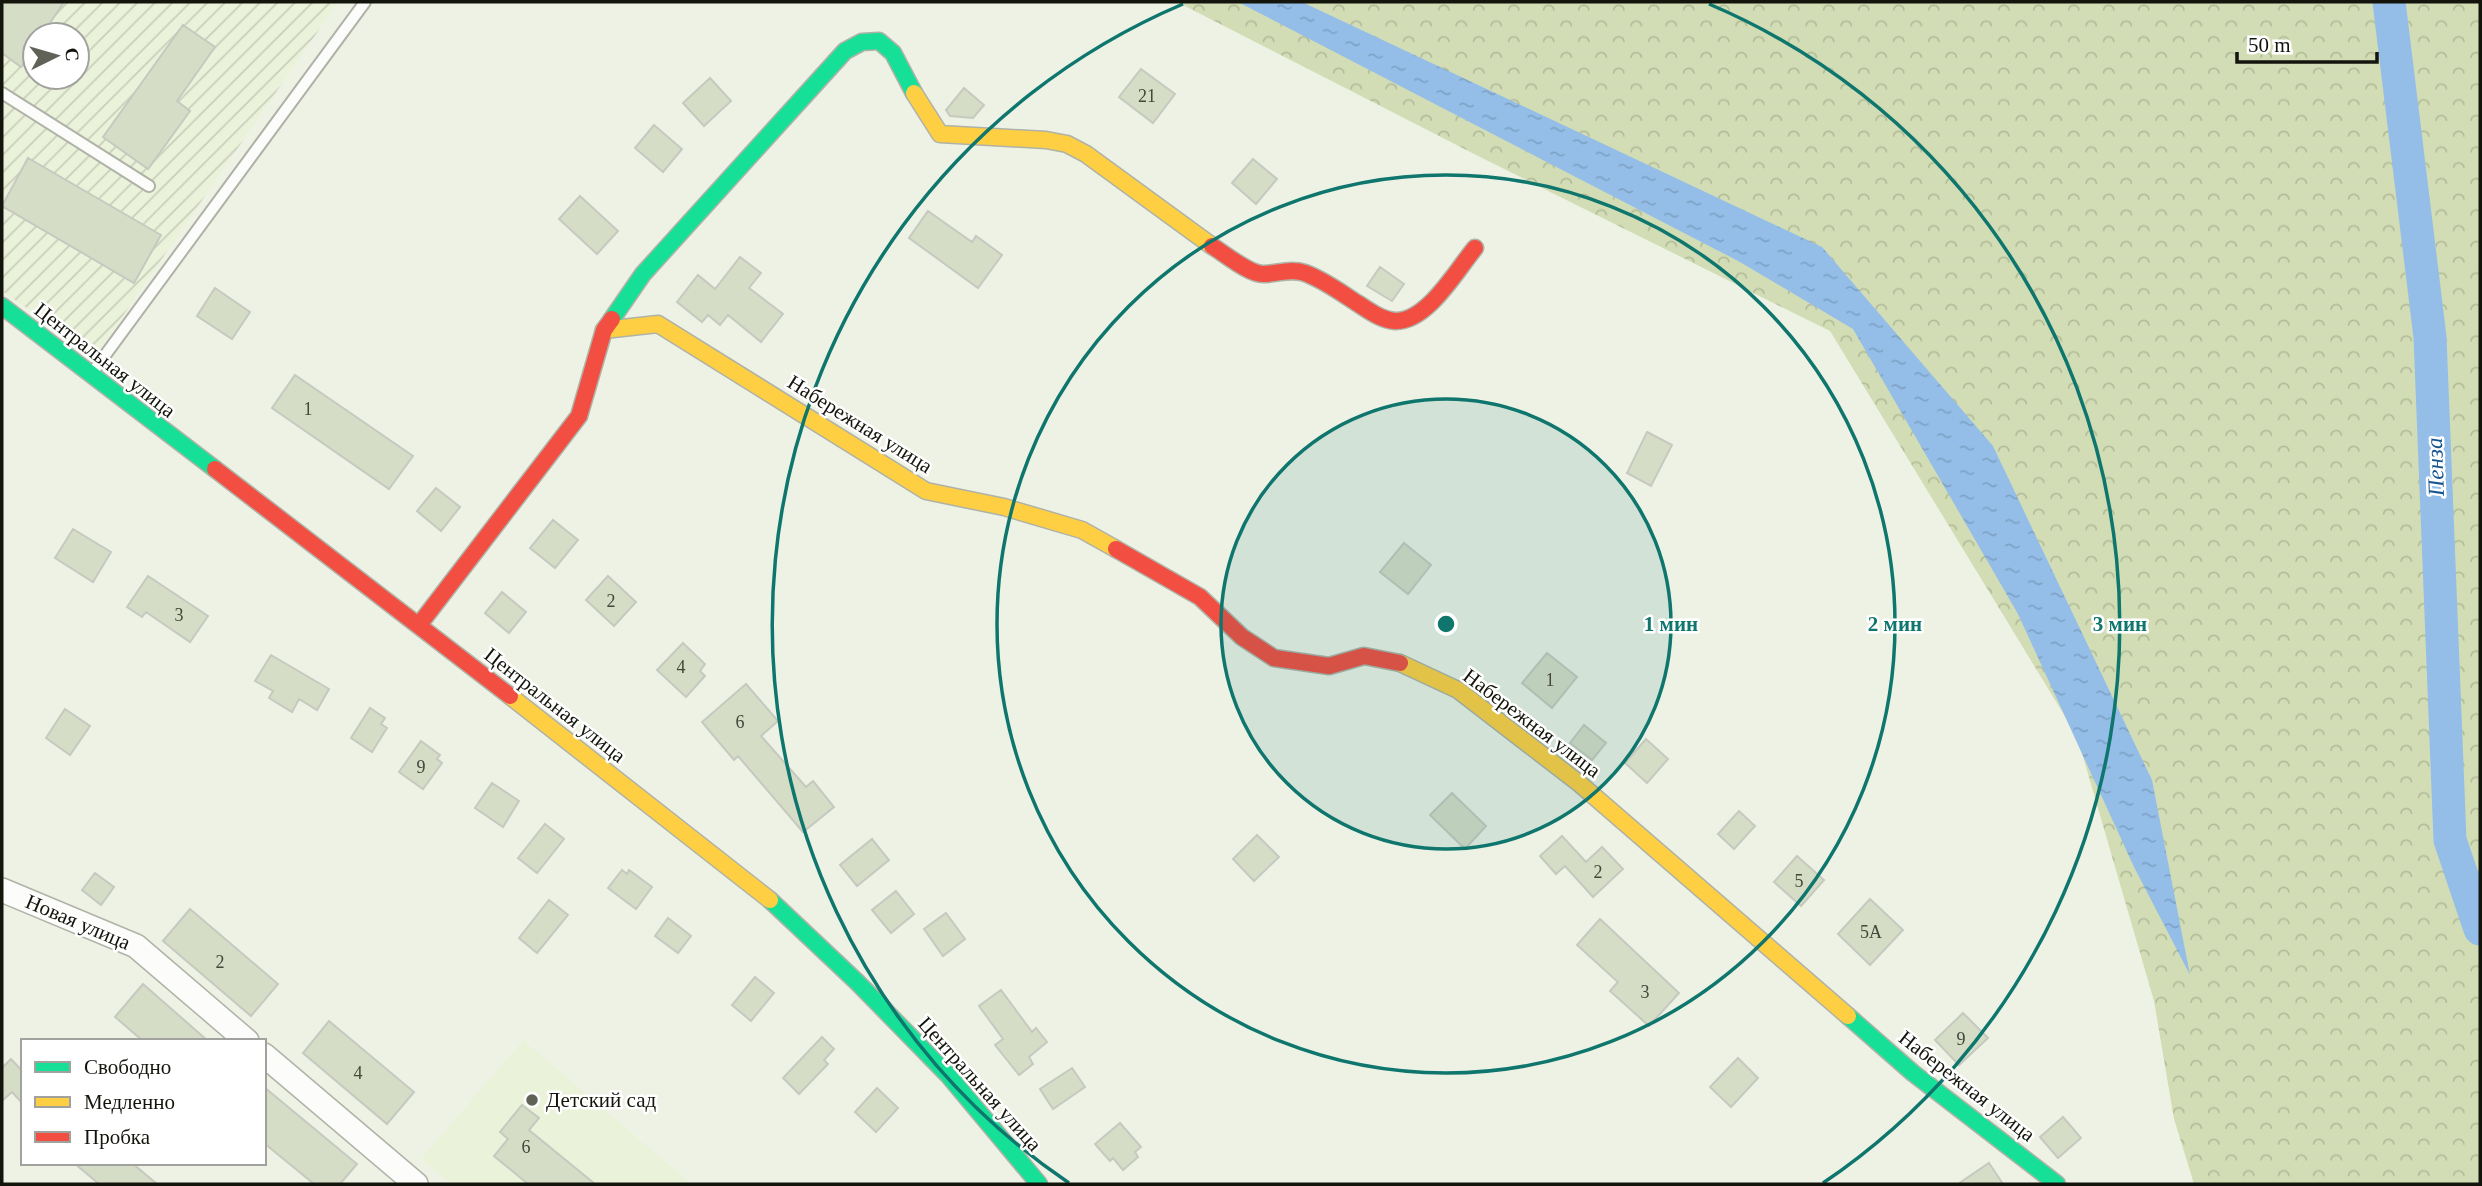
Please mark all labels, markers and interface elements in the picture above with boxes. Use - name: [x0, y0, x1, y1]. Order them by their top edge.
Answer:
- north arrow: [21, 21, 91, 91]
- scale bar: [2237, 21, 2377, 65]
- text: 50 m: [2248, 33, 2291, 57]
- text: С: [61, 47, 83, 62]
- house number: 21: [1138, 86, 1156, 106]
- street label: Центральная улица: [30, 297, 181, 423]
- street label: Набережная улица: [783, 370, 937, 478]
- house number: 1: [304, 399, 313, 419]
- water label: Пенза: [2422, 437, 2449, 498]
- house number: 2: [607, 591, 616, 611]
- house number: 3: [175, 605, 184, 625]
- centre of rings: [1434, 612, 1458, 636]
- text: 1 мин: [1644, 612, 1698, 636]
- text: 2 мин: [1868, 612, 1922, 636]
- text: 3 мин: [2093, 612, 2147, 636]
- street label: Центральная улица: [480, 642, 631, 768]
- house number: 4: [677, 657, 686, 677]
- street label: Набережная улица: [1459, 664, 1606, 783]
- house number: 1: [1546, 670, 1555, 690]
- house number: 6: [736, 712, 745, 732]
- house number: 9: [417, 757, 426, 777]
- house number: 2: [1594, 862, 1603, 882]
- house number: 5: [1795, 871, 1804, 891]
- street label: Новая улица: [22, 889, 135, 955]
- house number: 5А: [1860, 922, 1882, 942]
- house number: 2: [216, 952, 225, 972]
- house number: 3: [1641, 982, 1650, 1002]
- street label: Центральная улица: [913, 1012, 1047, 1157]
- street label: Набережная улица: [1894, 1025, 2040, 1147]
- house number: 9: [1957, 1029, 1966, 1049]
- legend: [21, 1039, 266, 1165]
- text: Свободно: [84, 1055, 171, 1079]
- house number: 4: [354, 1063, 363, 1083]
- place label: Детский сад: [546, 1088, 656, 1112]
- text: Медленно: [84, 1090, 175, 1114]
- marker: Детский сад: [524, 1092, 540, 1108]
- text: Пробка: [84, 1125, 151, 1149]
- house number: 6: [522, 1137, 531, 1157]

